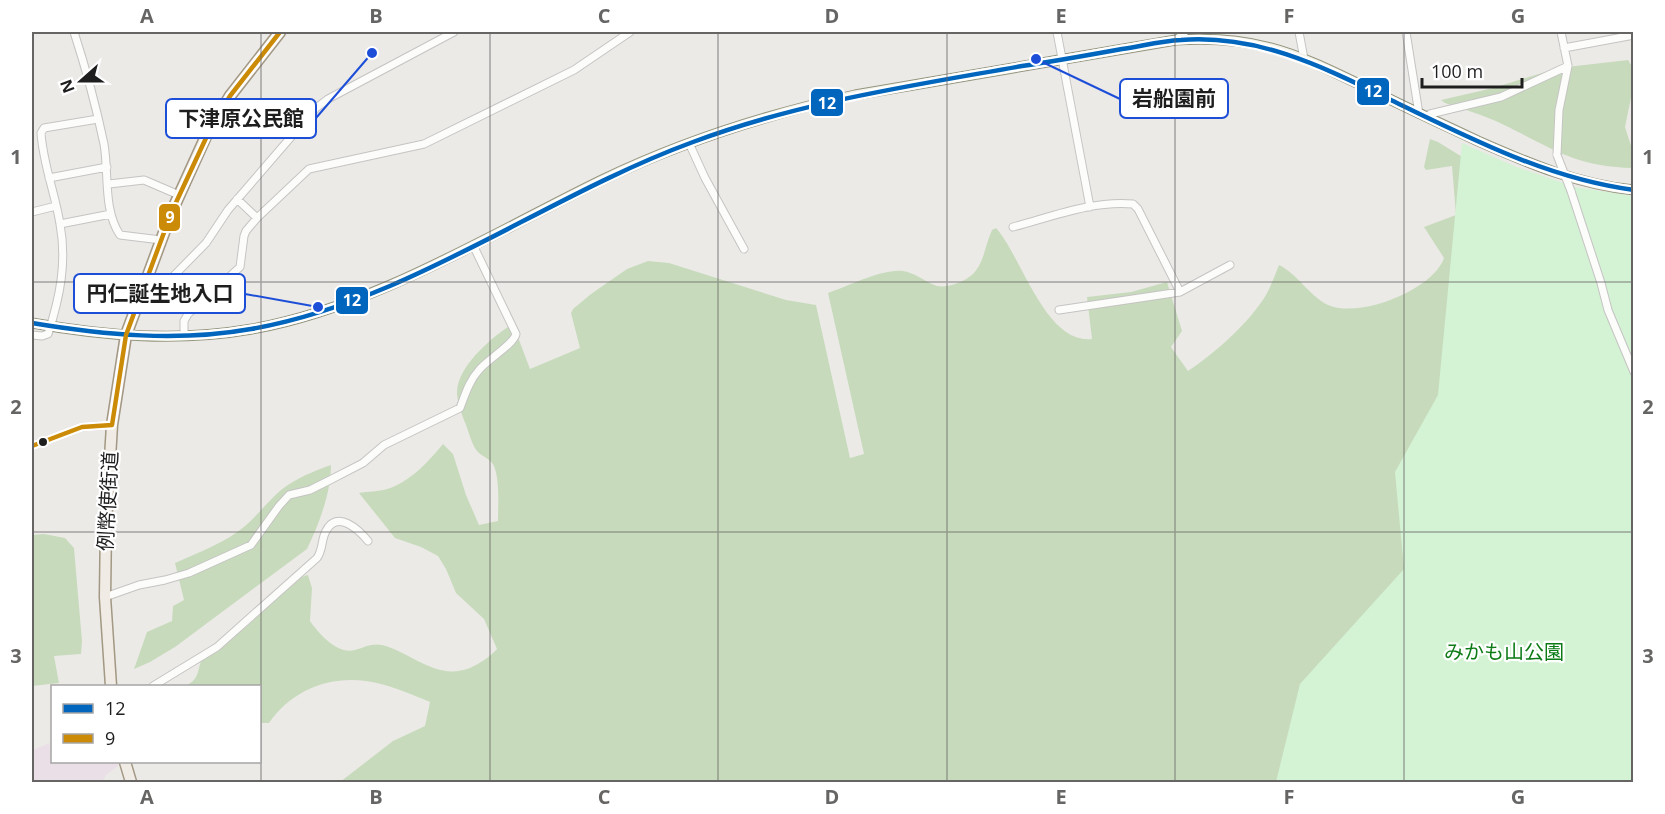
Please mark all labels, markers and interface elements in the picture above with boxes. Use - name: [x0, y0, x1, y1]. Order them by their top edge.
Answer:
- text: A: [140, 2, 154, 29]
- text: B: [369, 2, 383, 29]
- text: C: [598, 2, 611, 29]
- text: D: [825, 2, 839, 29]
- text: E: [1055, 2, 1067, 29]
- text: F: [1284, 2, 1294, 29]
- text: G: [1511, 2, 1525, 29]
- north arrow: [51, 51, 111, 111]
- scale bar: [1422, 51, 1522, 89]
- text: 100 m: [1431, 59, 1483, 83]
- text: N: [54, 76, 80, 96]
- line badge: 12: [1356, 77, 1390, 106]
- callout: 岩船園前: [1120, 79, 1228, 118]
- text: 12: [1364, 80, 1382, 102]
- text: 岩船園前: [1132, 84, 1216, 112]
- line badge: 12: [810, 88, 844, 117]
- text: 12: [818, 92, 836, 114]
- callout: 下津原公民館: [166, 99, 316, 138]
- text: 下津原公民館: [178, 104, 304, 132]
- text: 1: [10, 143, 22, 170]
- text: 1: [1642, 143, 1654, 170]
- line badge: 9: [158, 203, 181, 232]
- text: 9: [165, 206, 175, 228]
- callout: 円仁誕生地入口: [74, 274, 245, 313]
- text: 円仁誕生地入口: [87, 279, 234, 307]
- line badge: 12: [335, 286, 369, 315]
- text: 12: [343, 289, 361, 311]
- text: 2: [10, 393, 22, 420]
- text: 2: [1642, 393, 1654, 420]
- unlabelled marker: [37, 436, 49, 448]
- street label: 例幣使街道: [91, 450, 124, 552]
- park label: みかも山公園: [1444, 638, 1564, 665]
- text: 3: [10, 642, 22, 669]
- text: 3: [1642, 642, 1654, 669]
- legend: [51, 685, 261, 763]
- text: 12: [105, 696, 126, 720]
- text: 9: [105, 726, 115, 750]
- text: A: [140, 783, 154, 810]
- text: B: [369, 783, 383, 810]
- text: C: [598, 783, 611, 810]
- text: D: [825, 783, 839, 810]
- text: E: [1055, 783, 1067, 810]
- text: F: [1284, 783, 1294, 810]
- text: G: [1511, 783, 1525, 810]

